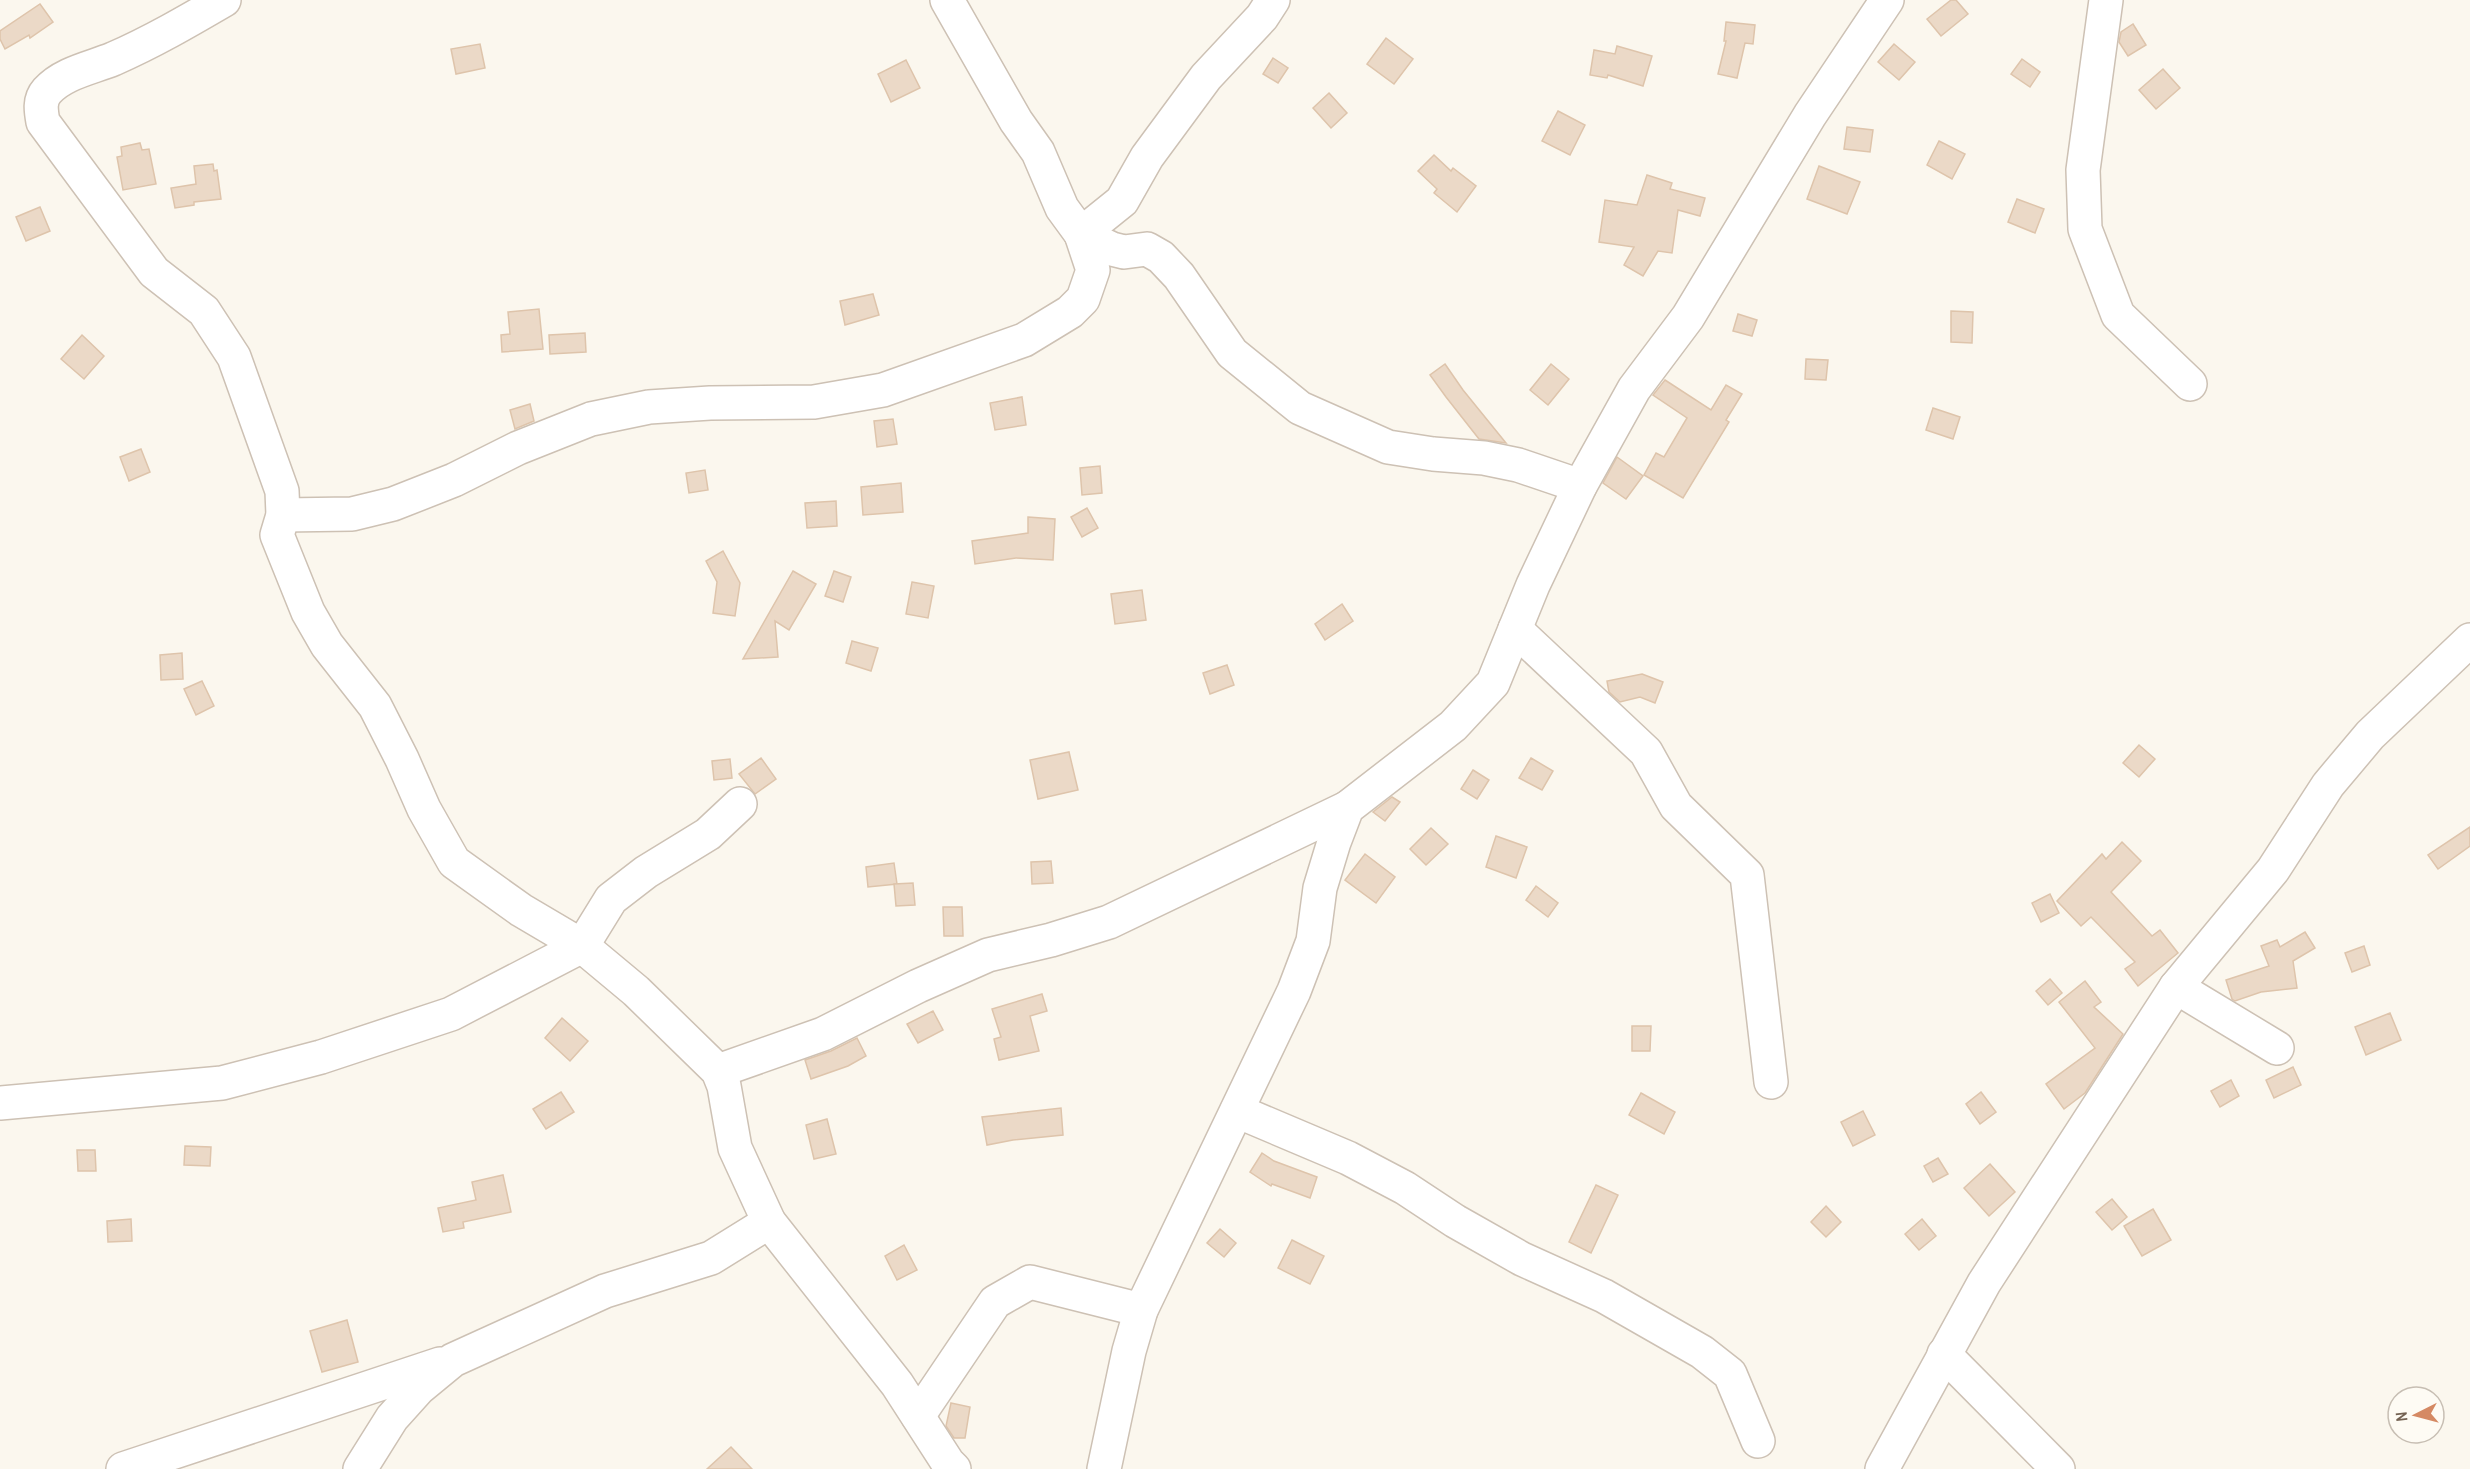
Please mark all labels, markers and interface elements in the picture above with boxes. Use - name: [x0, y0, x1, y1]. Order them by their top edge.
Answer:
- north arrow: [2386, 1385, 2446, 1445]
- text: N: [2390, 1411, 2413, 1422]

